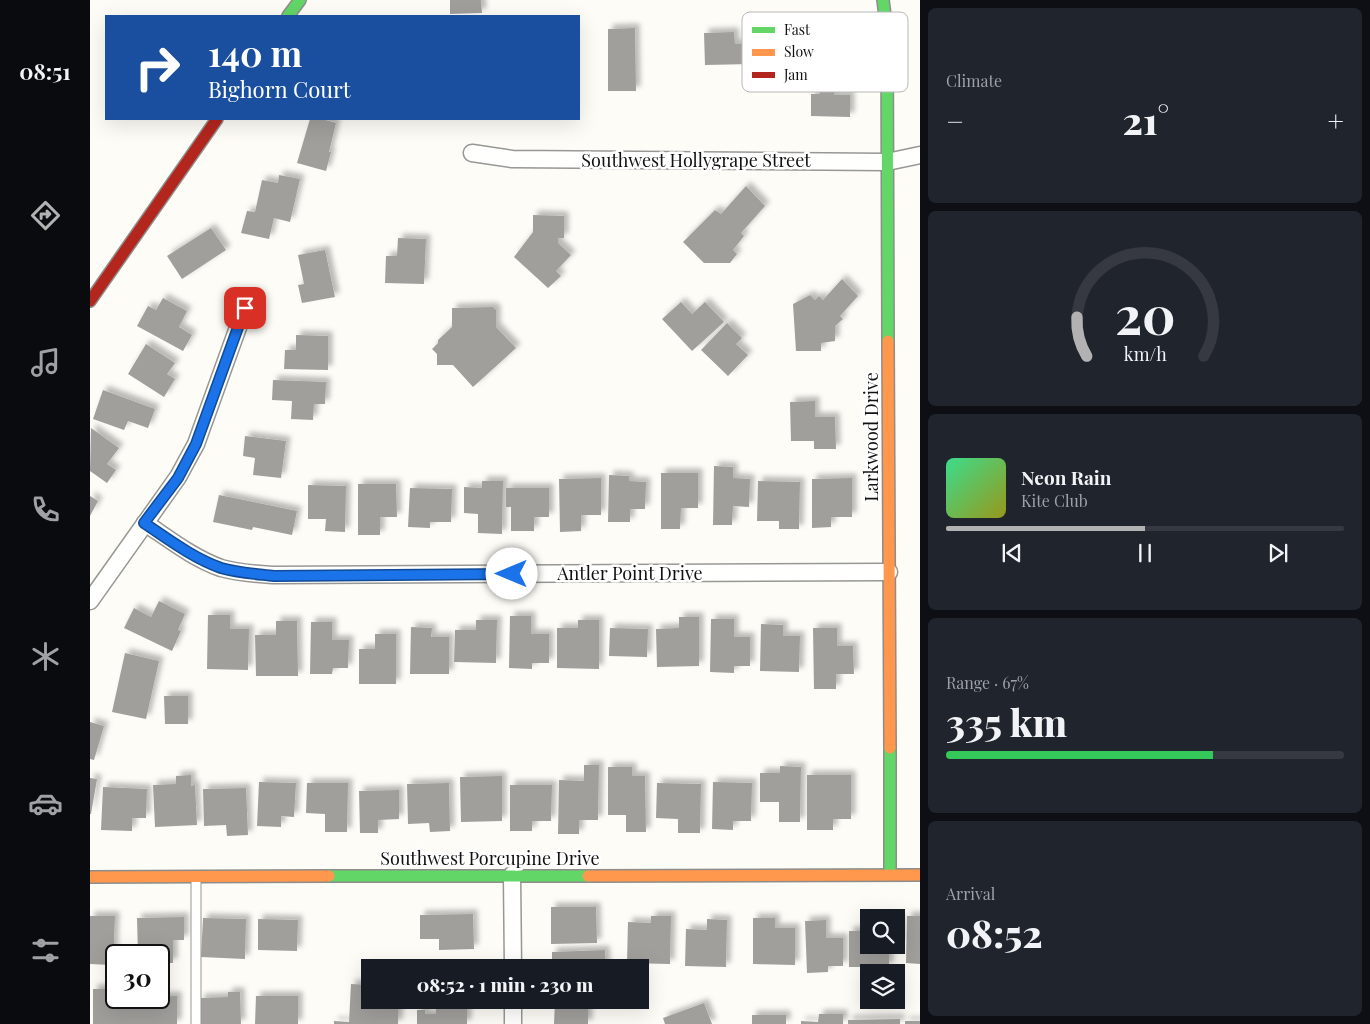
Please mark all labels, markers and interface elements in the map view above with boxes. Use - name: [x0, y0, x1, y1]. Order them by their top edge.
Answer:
- legend: [742, 12, 908, 92]
- text: Fast: [784, 20, 811, 39]
- text: 140 m: [208, 29, 302, 76]
- icon: right: [125, 35, 190, 100]
- text: Slow: [784, 42, 814, 61]
- text: 08:51: [19, 56, 71, 86]
- text: Jam: [783, 65, 808, 84]
- text: Climate: [946, 70, 1002, 91]
- text: Bighorn Court: [208, 74, 351, 104]
- text: 21°: [1123, 94, 1169, 145]
- text: −: [946, 102, 964, 139]
- text: +: [1328, 102, 1344, 139]
- street label: Southwest Hollygrape Street: [581, 148, 811, 172]
- icon: directions: [28, 198, 63, 233]
- text: 20: [1115, 279, 1175, 348]
- pin: [224, 287, 266, 329]
- icon: arrive: [231, 294, 259, 322]
- text: km/h: [1124, 342, 1167, 365]
- icon: music: [28, 345, 63, 380]
- street label: Larkwood Drive: [859, 372, 883, 502]
- text: Neon Rain: [1021, 464, 1111, 490]
- text: Kite Club: [1021, 490, 1088, 511]
- icon: phone: [28, 492, 63, 527]
- icon: previous: [998, 539, 1026, 567]
- icon: pause: [1131, 539, 1159, 567]
- icon: next: [1264, 539, 1292, 567]
- position arrow: [485, 547, 537, 599]
- street label: Antler Point Drive: [556, 561, 703, 585]
- icon: climate: [28, 639, 63, 674]
- text: Range · 67%: [946, 672, 1029, 693]
- text: 335 km: [946, 696, 1067, 747]
- icon: car: [28, 786, 63, 821]
- street label: Southwest Porcupine Drive: [380, 846, 600, 870]
- text: Arrival: [946, 883, 995, 904]
- text: 08:52: [946, 907, 1043, 958]
- map controls: [860, 909, 905, 1009]
- button: search: [860, 909, 905, 954]
- icon: filters: [28, 933, 63, 968]
- speed limit sign: 30: [105, 944, 170, 1009]
- button: layers: [860, 964, 905, 1009]
- text: 08:52 · 1 min · 230 m: [417, 971, 593, 997]

